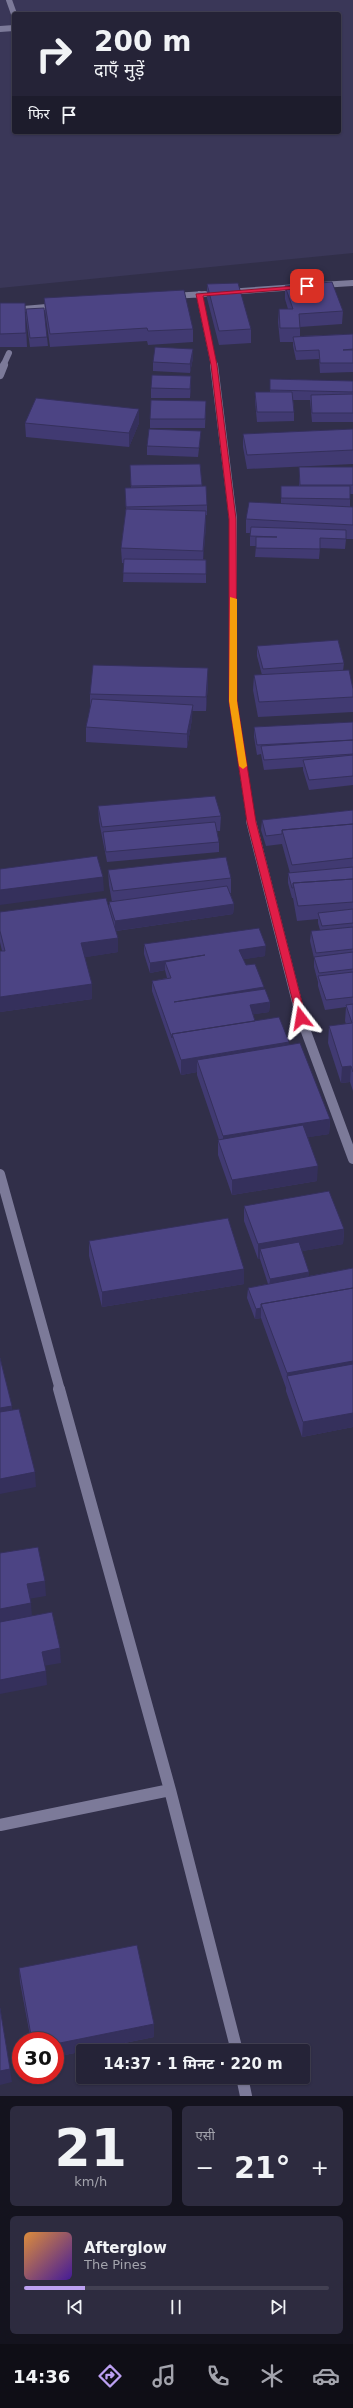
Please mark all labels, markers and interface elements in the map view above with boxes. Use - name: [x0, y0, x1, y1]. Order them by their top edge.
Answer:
- text: 200 m: [94, 25, 191, 58]
- icon: right: [28, 28, 80, 80]
- text: दाएँ मुड़ें: [94, 59, 144, 80]
- icon: arrive: [58, 104, 80, 126]
- text: फिर: [28, 105, 50, 123]
- pin: [290, 269, 324, 303]
- icon: arrive: [296, 275, 318, 297]
- position arrow: [280, 997, 322, 1039]
- speed limit sign: 30: [12, 2032, 64, 2084]
- text: 14:37 · 1 मिनट · 220 m: [103, 2055, 283, 2073]
- text: 21: [55, 2118, 127, 2178]
- text: एसी: [196, 2128, 215, 2143]
- text: 21°: [234, 2150, 291, 2185]
- text: −: [196, 2155, 214, 2180]
- text: +: [311, 2155, 329, 2180]
- text: km/h: [74, 2174, 107, 2189]
- text: Afterglow: [84, 2239, 167, 2257]
- text: The Pines: [84, 2257, 147, 2272]
- icon: previous: [64, 2296, 86, 2318]
- icon: pause: [165, 2296, 187, 2318]
- icon: next: [267, 2296, 289, 2318]
- icon: directions: [96, 2362, 124, 2390]
- icon: music: [150, 2362, 178, 2390]
- icon: phone: [204, 2362, 232, 2390]
- icon: climate: [258, 2362, 286, 2390]
- icon: car: [312, 2362, 340, 2390]
- text: 14:36: [13, 2366, 70, 2387]

